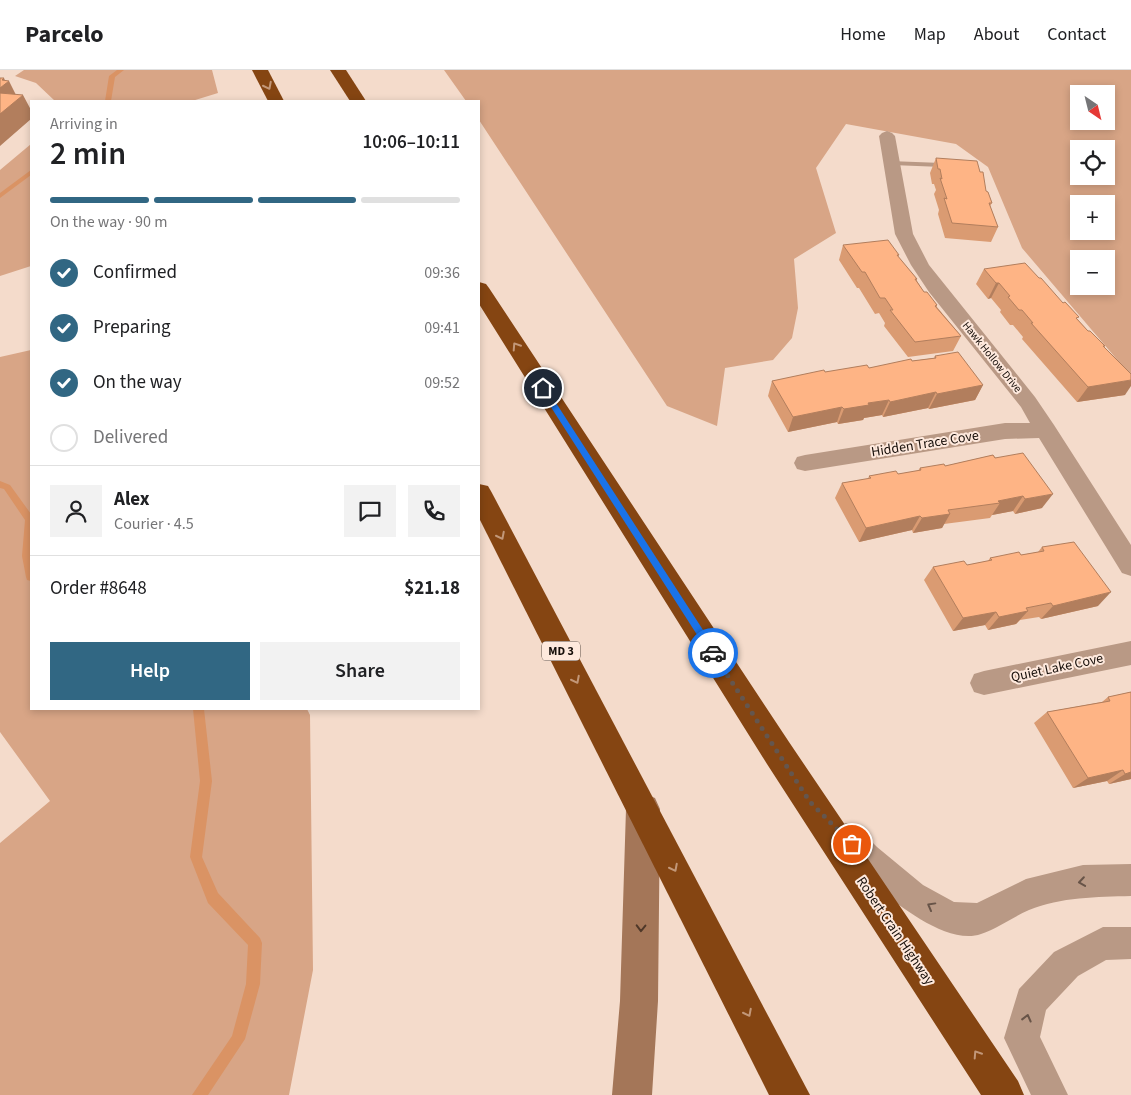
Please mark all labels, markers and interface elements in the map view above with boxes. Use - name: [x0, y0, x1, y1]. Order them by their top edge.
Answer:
- text: Parcelo: [25, 17, 104, 52]
- text: Home: [840, 22, 886, 47]
- text: Map: [914, 22, 946, 47]
- text: About: [974, 22, 1019, 47]
- text: Contact: [1047, 22, 1106, 47]
- one-way arrow: [262, 80, 272, 89]
- north arrow: [1070, 85, 1115, 130]
- map controls: [1070, 85, 1115, 295]
- text: Arriving in: [50, 113, 118, 135]
- text: 10:06–10:11: [362, 129, 460, 156]
- text: 2 min: [50, 131, 126, 177]
- button: locate: [1070, 140, 1115, 185]
- button: +: [1070, 195, 1115, 240]
- text: On the way · 90 m: [50, 211, 167, 233]
- button: −: [1070, 250, 1115, 295]
- icon: check: [50, 259, 78, 287]
- text: Confirmed: [93, 259, 177, 286]
- text: 09:36: [424, 262, 460, 284]
- icon: check: [50, 314, 78, 342]
- text: Preparing: [93, 314, 171, 341]
- text: 09:41: [424, 317, 460, 339]
- street label: Hawk Hollow Drive: [959, 319, 1026, 396]
- one-way arrow: [513, 342, 522, 352]
- pin: [522, 367, 564, 409]
- icon: check: [50, 369, 78, 397]
- text: On the way: [93, 369, 182, 396]
- text: 09:52: [424, 372, 460, 394]
- icon: home: [529, 374, 557, 402]
- text: Delivered: [93, 424, 168, 451]
- street label: Hidden Trace Cove: [870, 426, 980, 462]
- button: person: [50, 485, 102, 537]
- button: chat: [344, 485, 396, 537]
- button: phone: [408, 485, 460, 537]
- text: Alex: [114, 486, 150, 513]
- text: Courier · 4.5: [114, 513, 194, 535]
- one-way arrow: [495, 531, 505, 540]
- text: Order #8648: [50, 575, 147, 602]
- text: $21.18: [404, 575, 460, 602]
- courier: [688, 628, 738, 678]
- icon: car: [699, 639, 727, 667]
- button: Help: [50, 642, 250, 700]
- button: Share: [260, 642, 460, 700]
- road number: MD 3: [542, 642, 580, 660]
- street label: Quiet Lake Cove: [1009, 648, 1105, 688]
- one-way arrow: [570, 675, 580, 684]
- pin: [831, 823, 873, 865]
- icon: bag: [838, 830, 866, 858]
- one-way arrow: [668, 863, 678, 872]
- street label: Robert Crain Highway: [851, 873, 939, 990]
- one-way arrow: [1078, 877, 1087, 887]
- one-way arrow: [927, 903, 936, 913]
- one-way arrow: [636, 924, 646, 932]
- one-way arrow: [742, 1008, 752, 1017]
- one-way arrow: [1021, 1014, 1032, 1023]
- one-way arrow: [974, 1051, 983, 1060]

